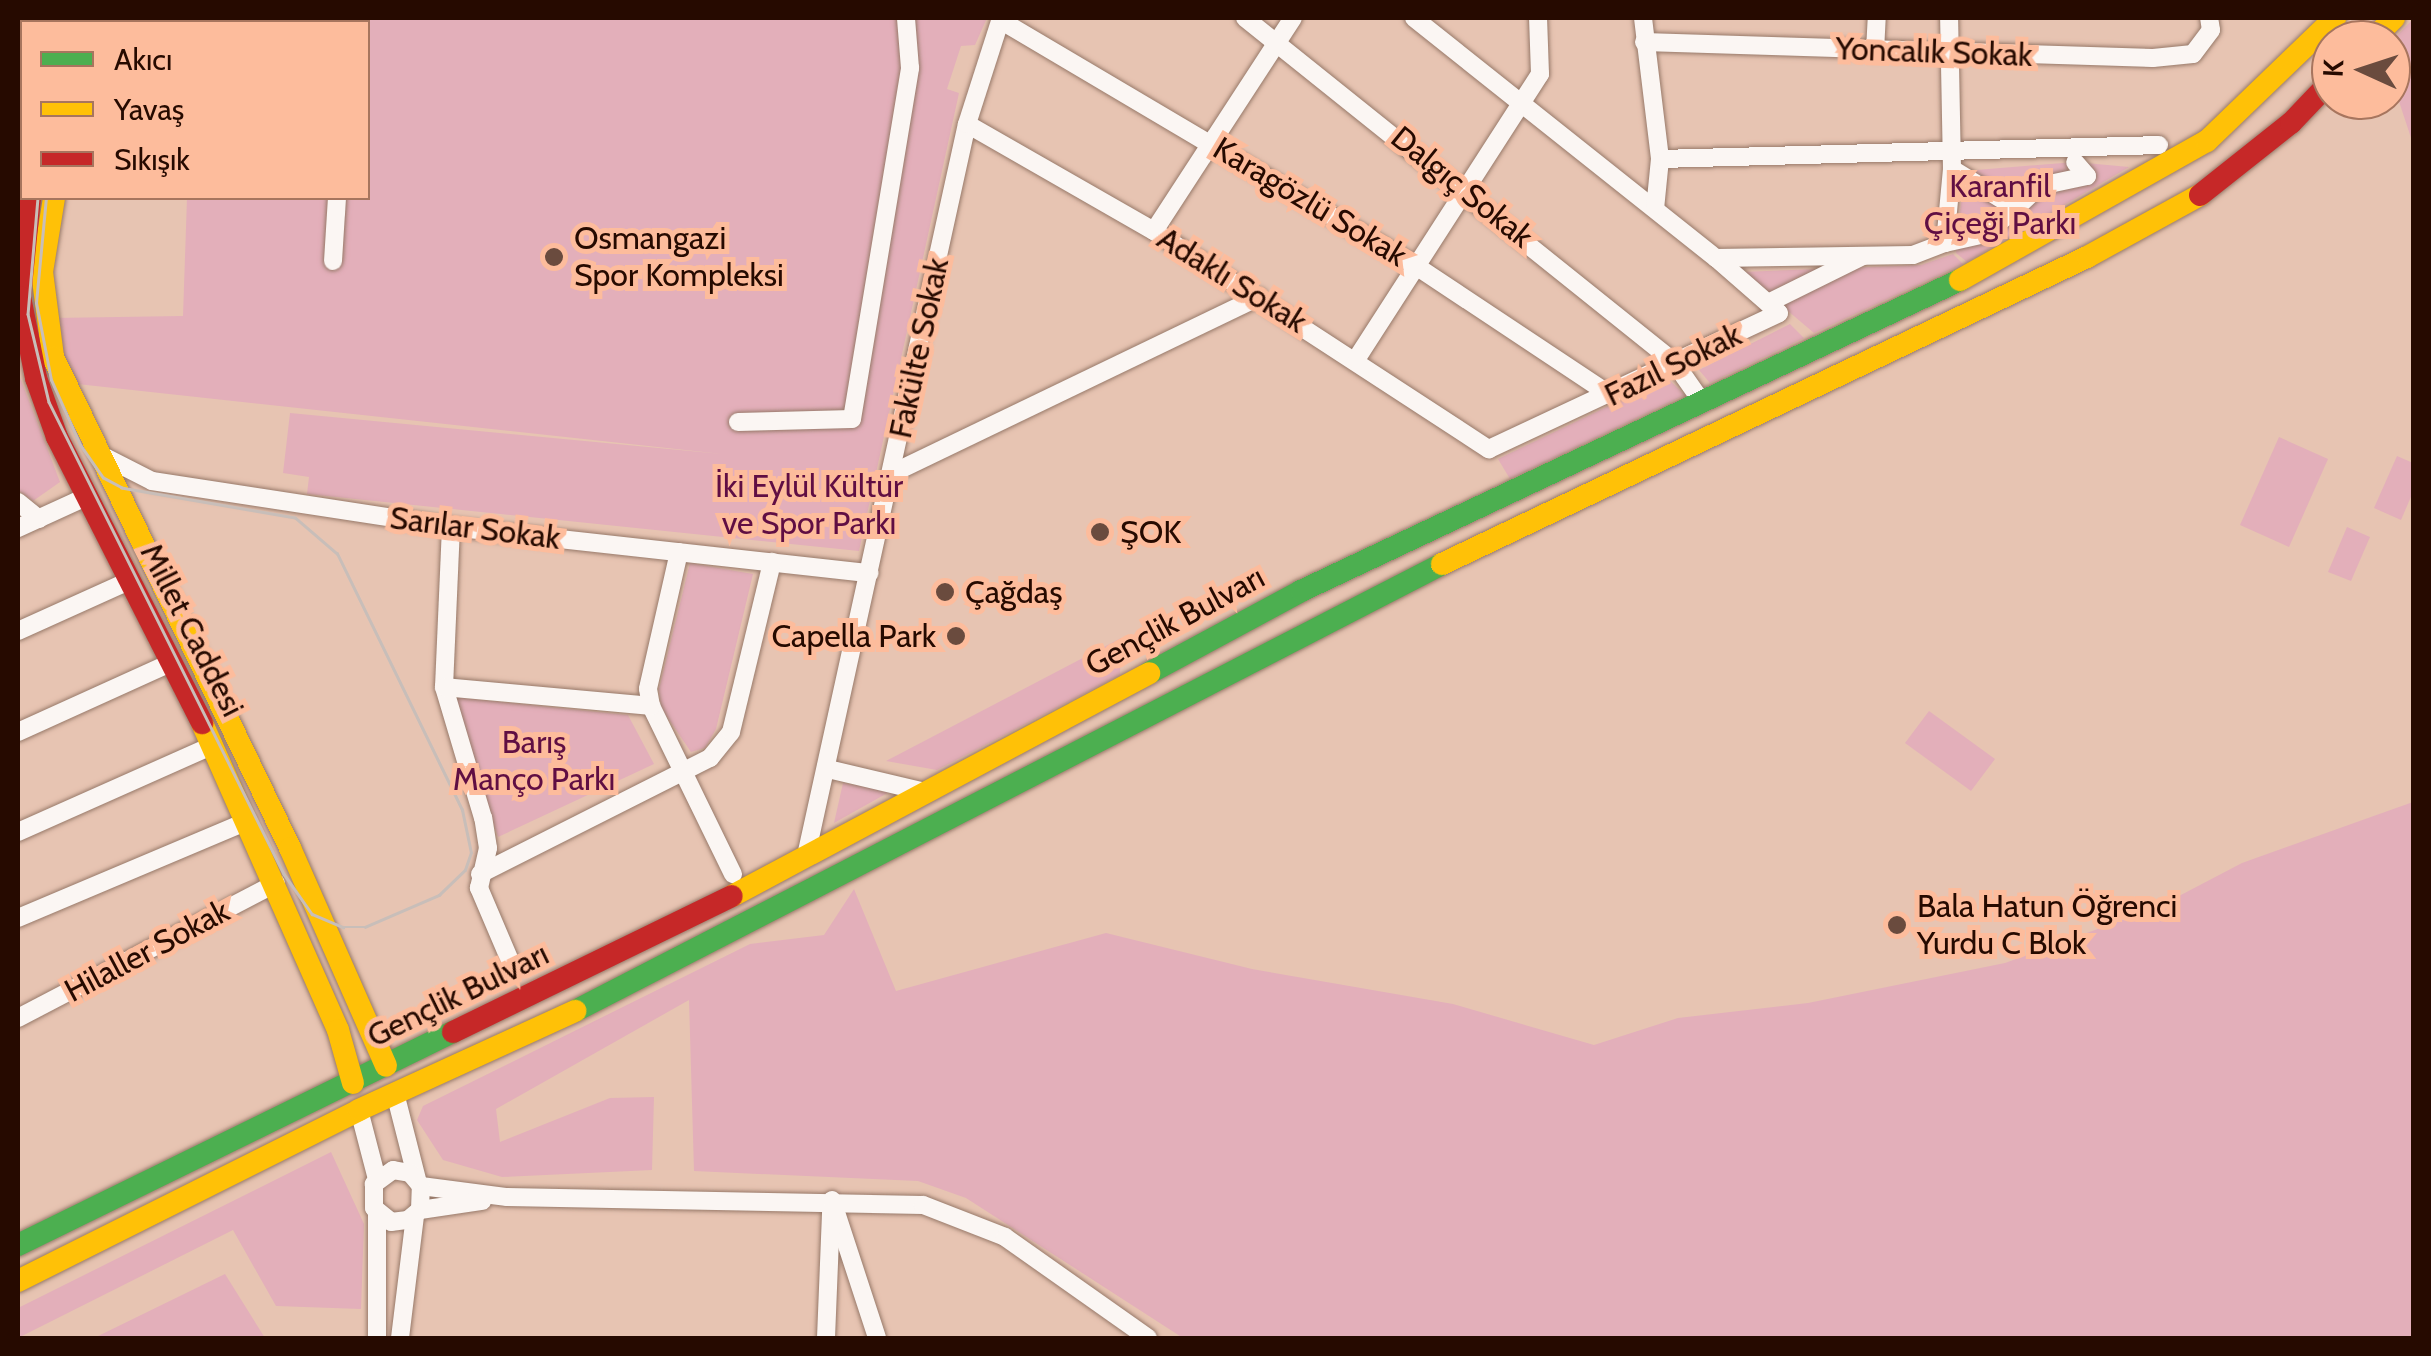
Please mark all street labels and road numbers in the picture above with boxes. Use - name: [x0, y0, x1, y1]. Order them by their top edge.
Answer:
- street label: Yoncalık Sokak: [1835, 29, 2033, 75]
- street label: Dalgıç Sokak: [1383, 118, 1541, 256]
- street label: Karagözlü Sokak: [1206, 129, 1414, 275]
- street label: Adaklı Sokak: [1150, 219, 1314, 341]
- street label: Fakülte Sokak: [881, 254, 957, 442]
- street label: Fazıl Sokak: [1599, 316, 1747, 414]
- street label: Sarılar Sokak: [388, 499, 562, 557]
- street label: Millet Caddesi: [132, 537, 252, 723]
- street label: Gençlik Bulvarı: [1079, 558, 1271, 684]
- street label: Hilaller Sokak: [58, 892, 236, 1010]
- street label: Gençlik Bulvarı: [361, 935, 555, 1055]

